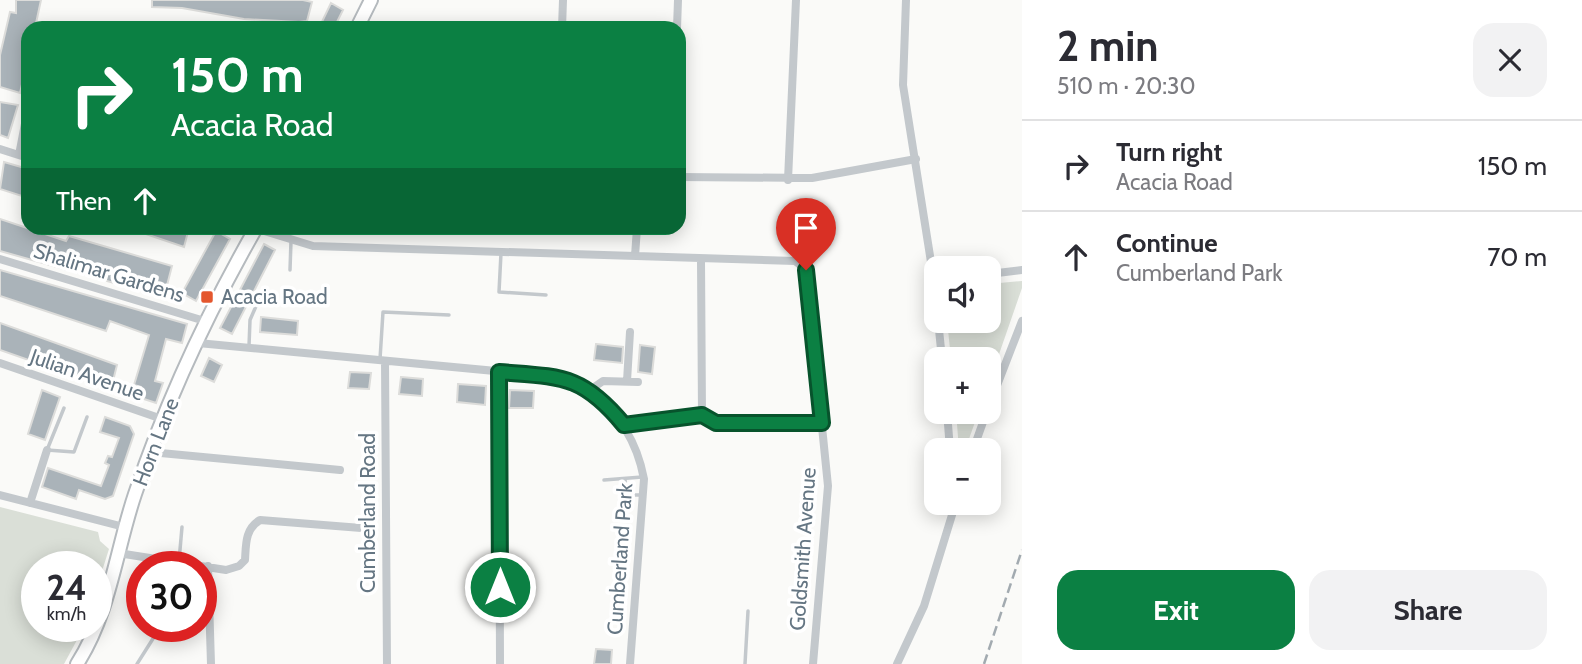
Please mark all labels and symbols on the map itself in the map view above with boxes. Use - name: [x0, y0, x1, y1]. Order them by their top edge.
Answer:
- pin: [776, 198, 836, 270]
- street label: Shalimar Gardens: [31, 238, 188, 307]
- place label: Acacia Road: [221, 284, 328, 309]
- marker: Acacia Road: [199, 289, 215, 305]
- street label: Julian Avenue: [26, 343, 148, 406]
- street label: Horn Lane: [127, 394, 184, 489]
- street label: Cumberland Road: [355, 433, 380, 593]
- street label: Goldsmith Avenue: [784, 466, 821, 631]
- street label: Cumberland Park: [602, 482, 637, 636]
- position arrow: [463, 550, 537, 624]
- speed limit sign: 30: [126, 551, 217, 642]

